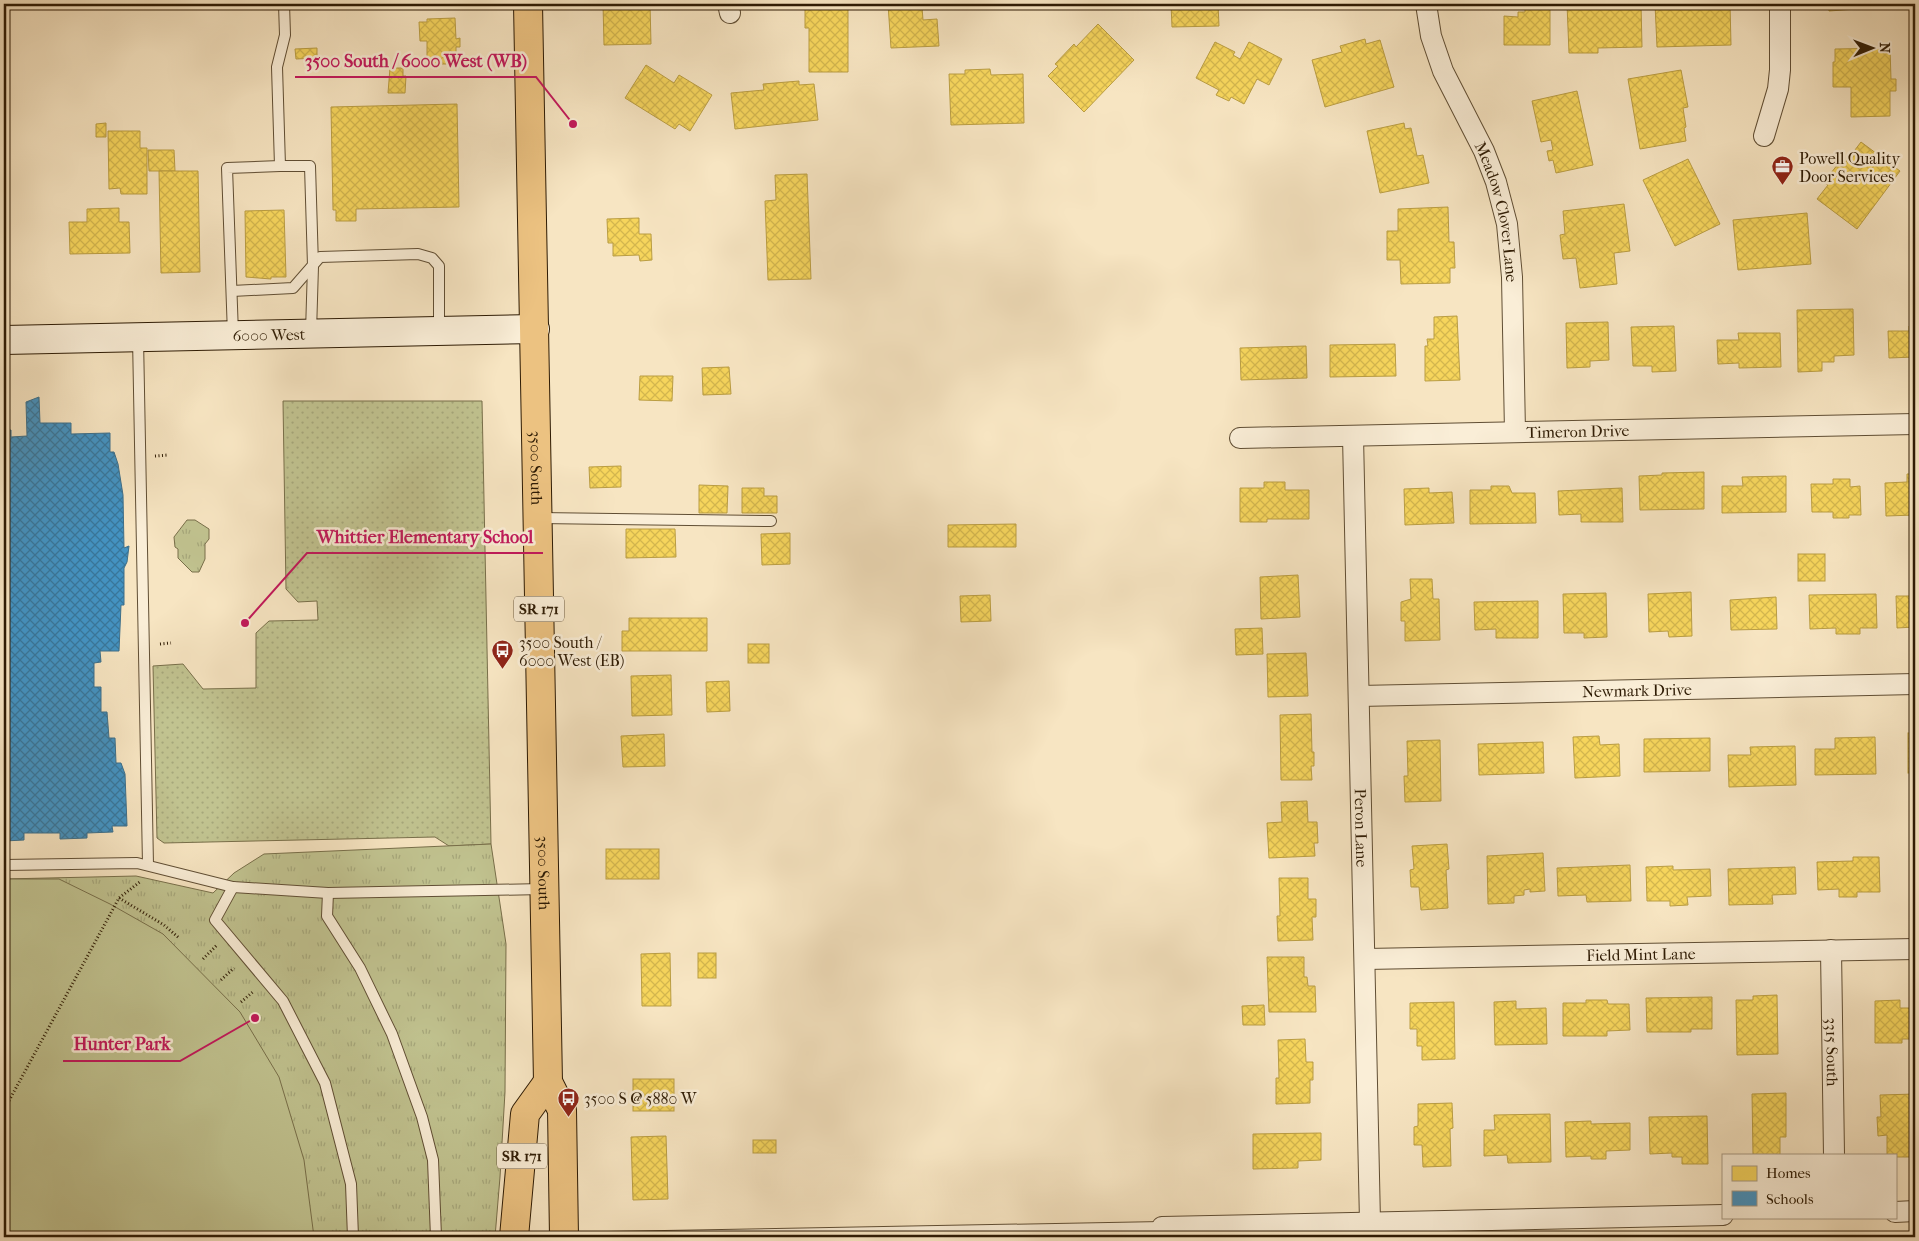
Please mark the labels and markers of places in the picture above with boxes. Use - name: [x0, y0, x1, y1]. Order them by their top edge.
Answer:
- callout: 3500 South / 6000 West (WB): [295, 44, 536, 77]
- place label: Powell Quality Door Services: [1799, 149, 1900, 186]
- office icon: Powell Quality Door Services: [1771, 155, 1795, 186]
- callout: Whittier Elementary School: [307, 520, 543, 553]
- place label: 3500 South / 6000 West (EB): [519, 633, 624, 670]
- bus stop icon: 3500 South / 6000 West (EB): [491, 639, 515, 670]
- callout: Hunter Park: [63, 1028, 180, 1061]
- bus stop icon: 3500 S @ 5880 W: [556, 1086, 580, 1117]
- place label: 3500 S @ 5880 W: [584, 1089, 698, 1108]

